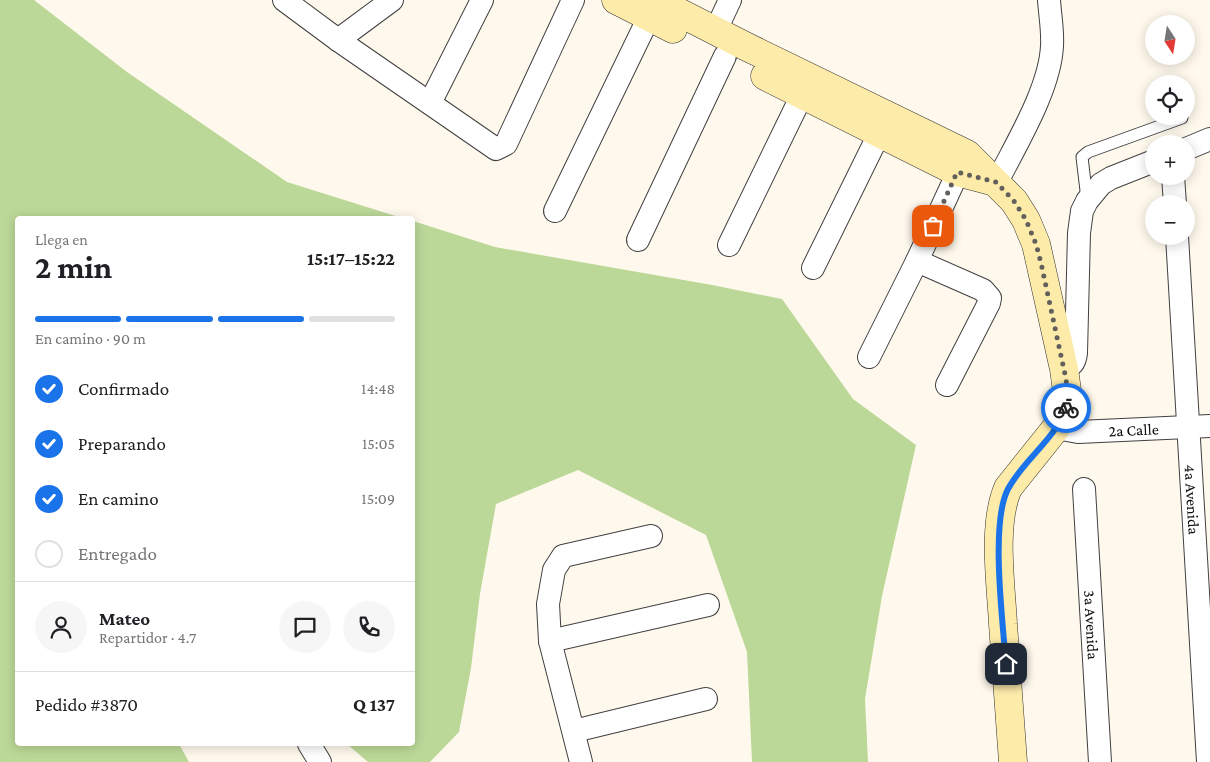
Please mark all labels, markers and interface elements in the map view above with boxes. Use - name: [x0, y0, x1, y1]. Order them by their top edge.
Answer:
- north arrow: [1145, 15, 1195, 65]
- map controls: [1145, 15, 1195, 245]
- button: locate: [1145, 75, 1195, 125]
- button: +: [1145, 135, 1195, 185]
- button: −: [1145, 195, 1195, 245]
- pin: [912, 205, 954, 247]
- icon: bag: [919, 212, 947, 240]
- text: Llega en: [35, 231, 88, 248]
- text: 15:17–15:22: [307, 248, 395, 269]
- text: 2 min: [35, 249, 112, 285]
- text: En camino · 90 m: [35, 330, 146, 347]
- icon: check: [35, 375, 63, 403]
- text: Confirmado: [78, 378, 169, 399]
- text: 14:48: [361, 380, 395, 397]
- courier: [1041, 383, 1091, 433]
- icon: bike: [1052, 394, 1080, 422]
- street label: 2a Calle: [1108, 420, 1159, 440]
- icon: check: [35, 430, 63, 458]
- text: Preparando: [78, 433, 166, 454]
- text: 15:05: [362, 435, 395, 452]
- street label: 4a Avenida: [1181, 464, 1203, 536]
- icon: check: [35, 485, 63, 513]
- text: En camino: [78, 488, 159, 509]
- text: 15:09: [361, 490, 395, 507]
- text: Entregado: [78, 543, 157, 564]
- street label: 3a Avenida: [1081, 590, 1102, 661]
- button: person: [35, 601, 87, 653]
- button: chat: [279, 601, 331, 653]
- button: phone: [343, 601, 395, 653]
- text: Mateo: [99, 608, 150, 629]
- text: Repartidor · 4.7: [99, 629, 196, 646]
- pin: [985, 643, 1027, 685]
- icon: home: [992, 650, 1020, 678]
- text: Pedido #3870: [35, 694, 138, 715]
- text: Q 137: [353, 694, 395, 715]

